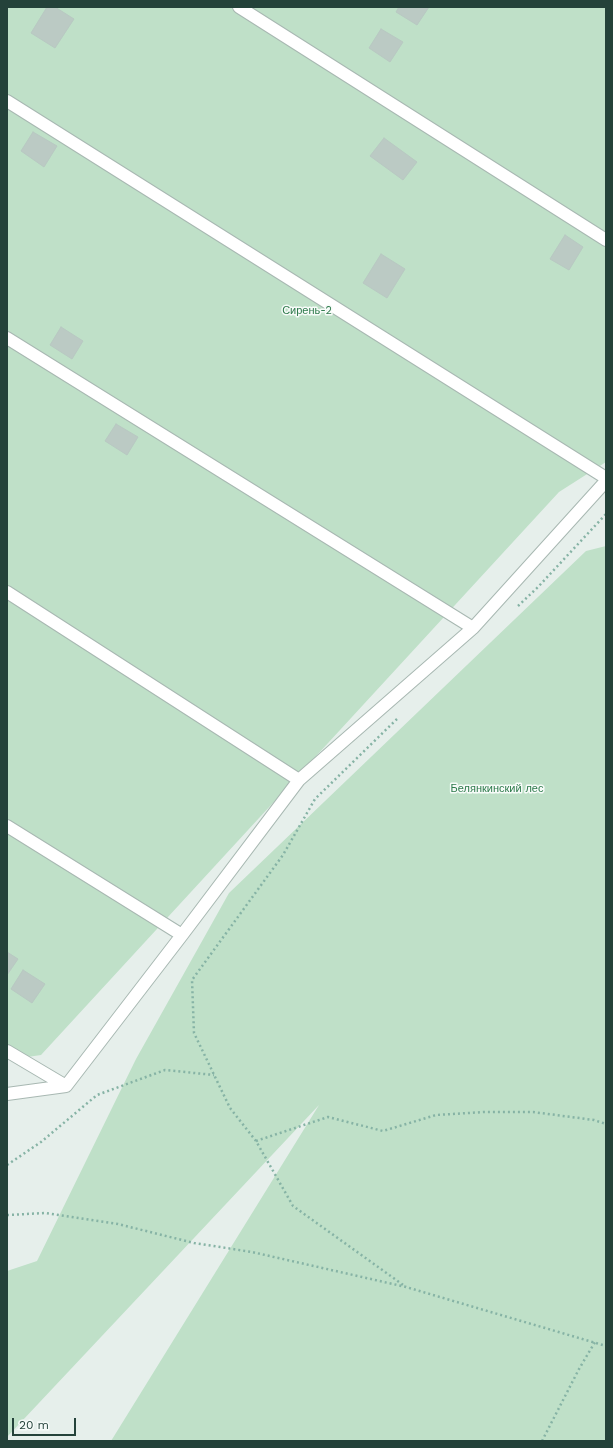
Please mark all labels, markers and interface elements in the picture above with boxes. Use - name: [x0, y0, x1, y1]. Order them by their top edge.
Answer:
- park label: Сирень-2: [282, 304, 332, 318]
- park label: Белянкинский лес: [451, 782, 543, 796]
- scale bar: [14, 1410, 78, 1436]
- text: 20 m: [19, 1418, 49, 1432]

